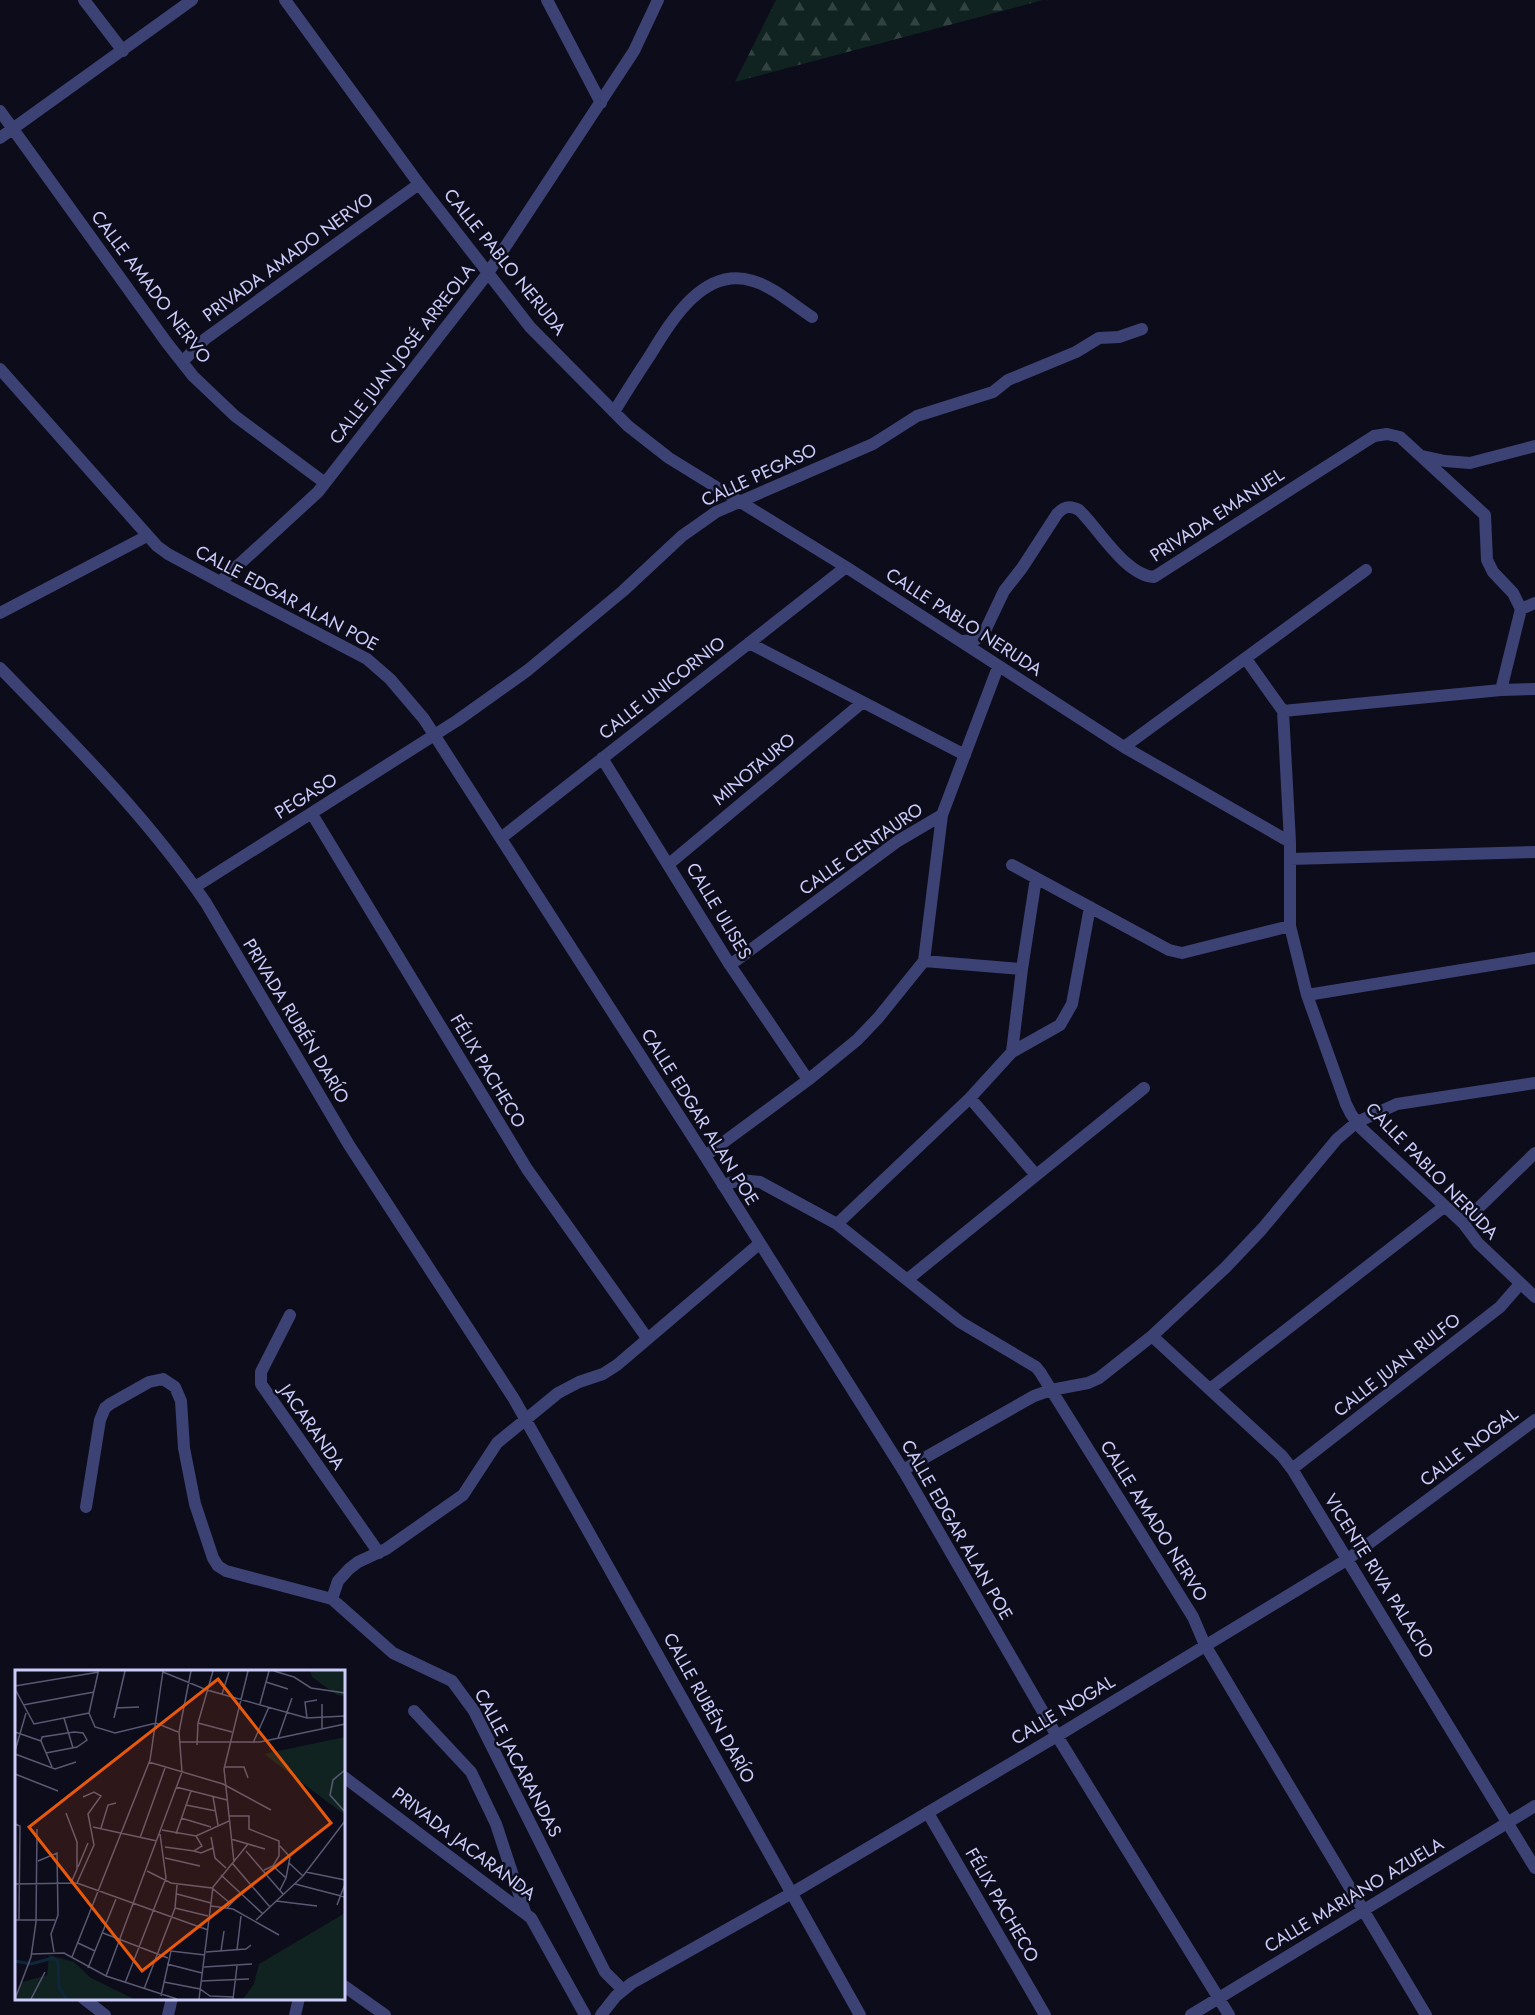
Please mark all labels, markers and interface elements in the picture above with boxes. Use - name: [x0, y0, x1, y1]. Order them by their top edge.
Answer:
- street label: CALLE PABLO NERUDA: [438, 183, 572, 341]
- street label: PRIVADA AMADO NERVO: [197, 186, 379, 328]
- street label: CALLE AMADO NERVO: [85, 205, 217, 369]
- street label: CALLE JUAN JOSÉ ARREOLA: [323, 258, 481, 450]
- street label: CALLE PEGASO: [697, 437, 821, 513]
- street label: PRIVADA EMANUEL: [1145, 462, 1289, 568]
- street label: CALLE EDGAR ALAN POE: [191, 539, 383, 657]
- street label: CALLE PABLO NERUDA: [881, 562, 1047, 683]
- street label: CALLE UNICORNIO: [593, 630, 731, 746]
- street label: MINOTAURO: [707, 727, 801, 811]
- street label: PEGASO: [270, 767, 342, 825]
- street label: CALLE CENTAURO: [794, 797, 928, 901]
- street label: CALLE ULISES: [680, 858, 758, 964]
- street label: PRIVADA RUBÉN DARÍO: [236, 934, 356, 1108]
- street label: FÉLIX PACHECO: [444, 1009, 532, 1133]
- street label: CALLE EDGAR ALAN POE: [635, 1024, 765, 1210]
- street label: CALLE PABLO NERUDA: [1359, 1097, 1505, 1246]
- street label: CALLE JUAN RULFO: [1328, 1307, 1466, 1423]
- street label: JACARANDA: [272, 1377, 351, 1475]
- street label: CALLE NOGAL: [1414, 1401, 1524, 1493]
- street label: CALLE EDGAR ALAN POE: [895, 1435, 1019, 1625]
- street label: CALLE AMADO NERVO: [1094, 1435, 1214, 1607]
- street label: VICENTE RIVA PALACIO: [1318, 1489, 1440, 1663]
- street label: CALLE RUBÉN DARÍO: [657, 1628, 761, 1788]
- street label: CALLE NOGAL: [1006, 1669, 1120, 1751]
- inset map: [15, 1670, 345, 2000]
- street label: CALLE JACARANDAS: [468, 1684, 568, 1842]
- street label: PRIVADA JACARANDA: [387, 1781, 542, 1907]
- street label: CALLE MARIANO AZUELA: [1259, 1831, 1449, 1959]
- street label: FÉLIX PACHECO: [959, 1843, 1045, 1967]

